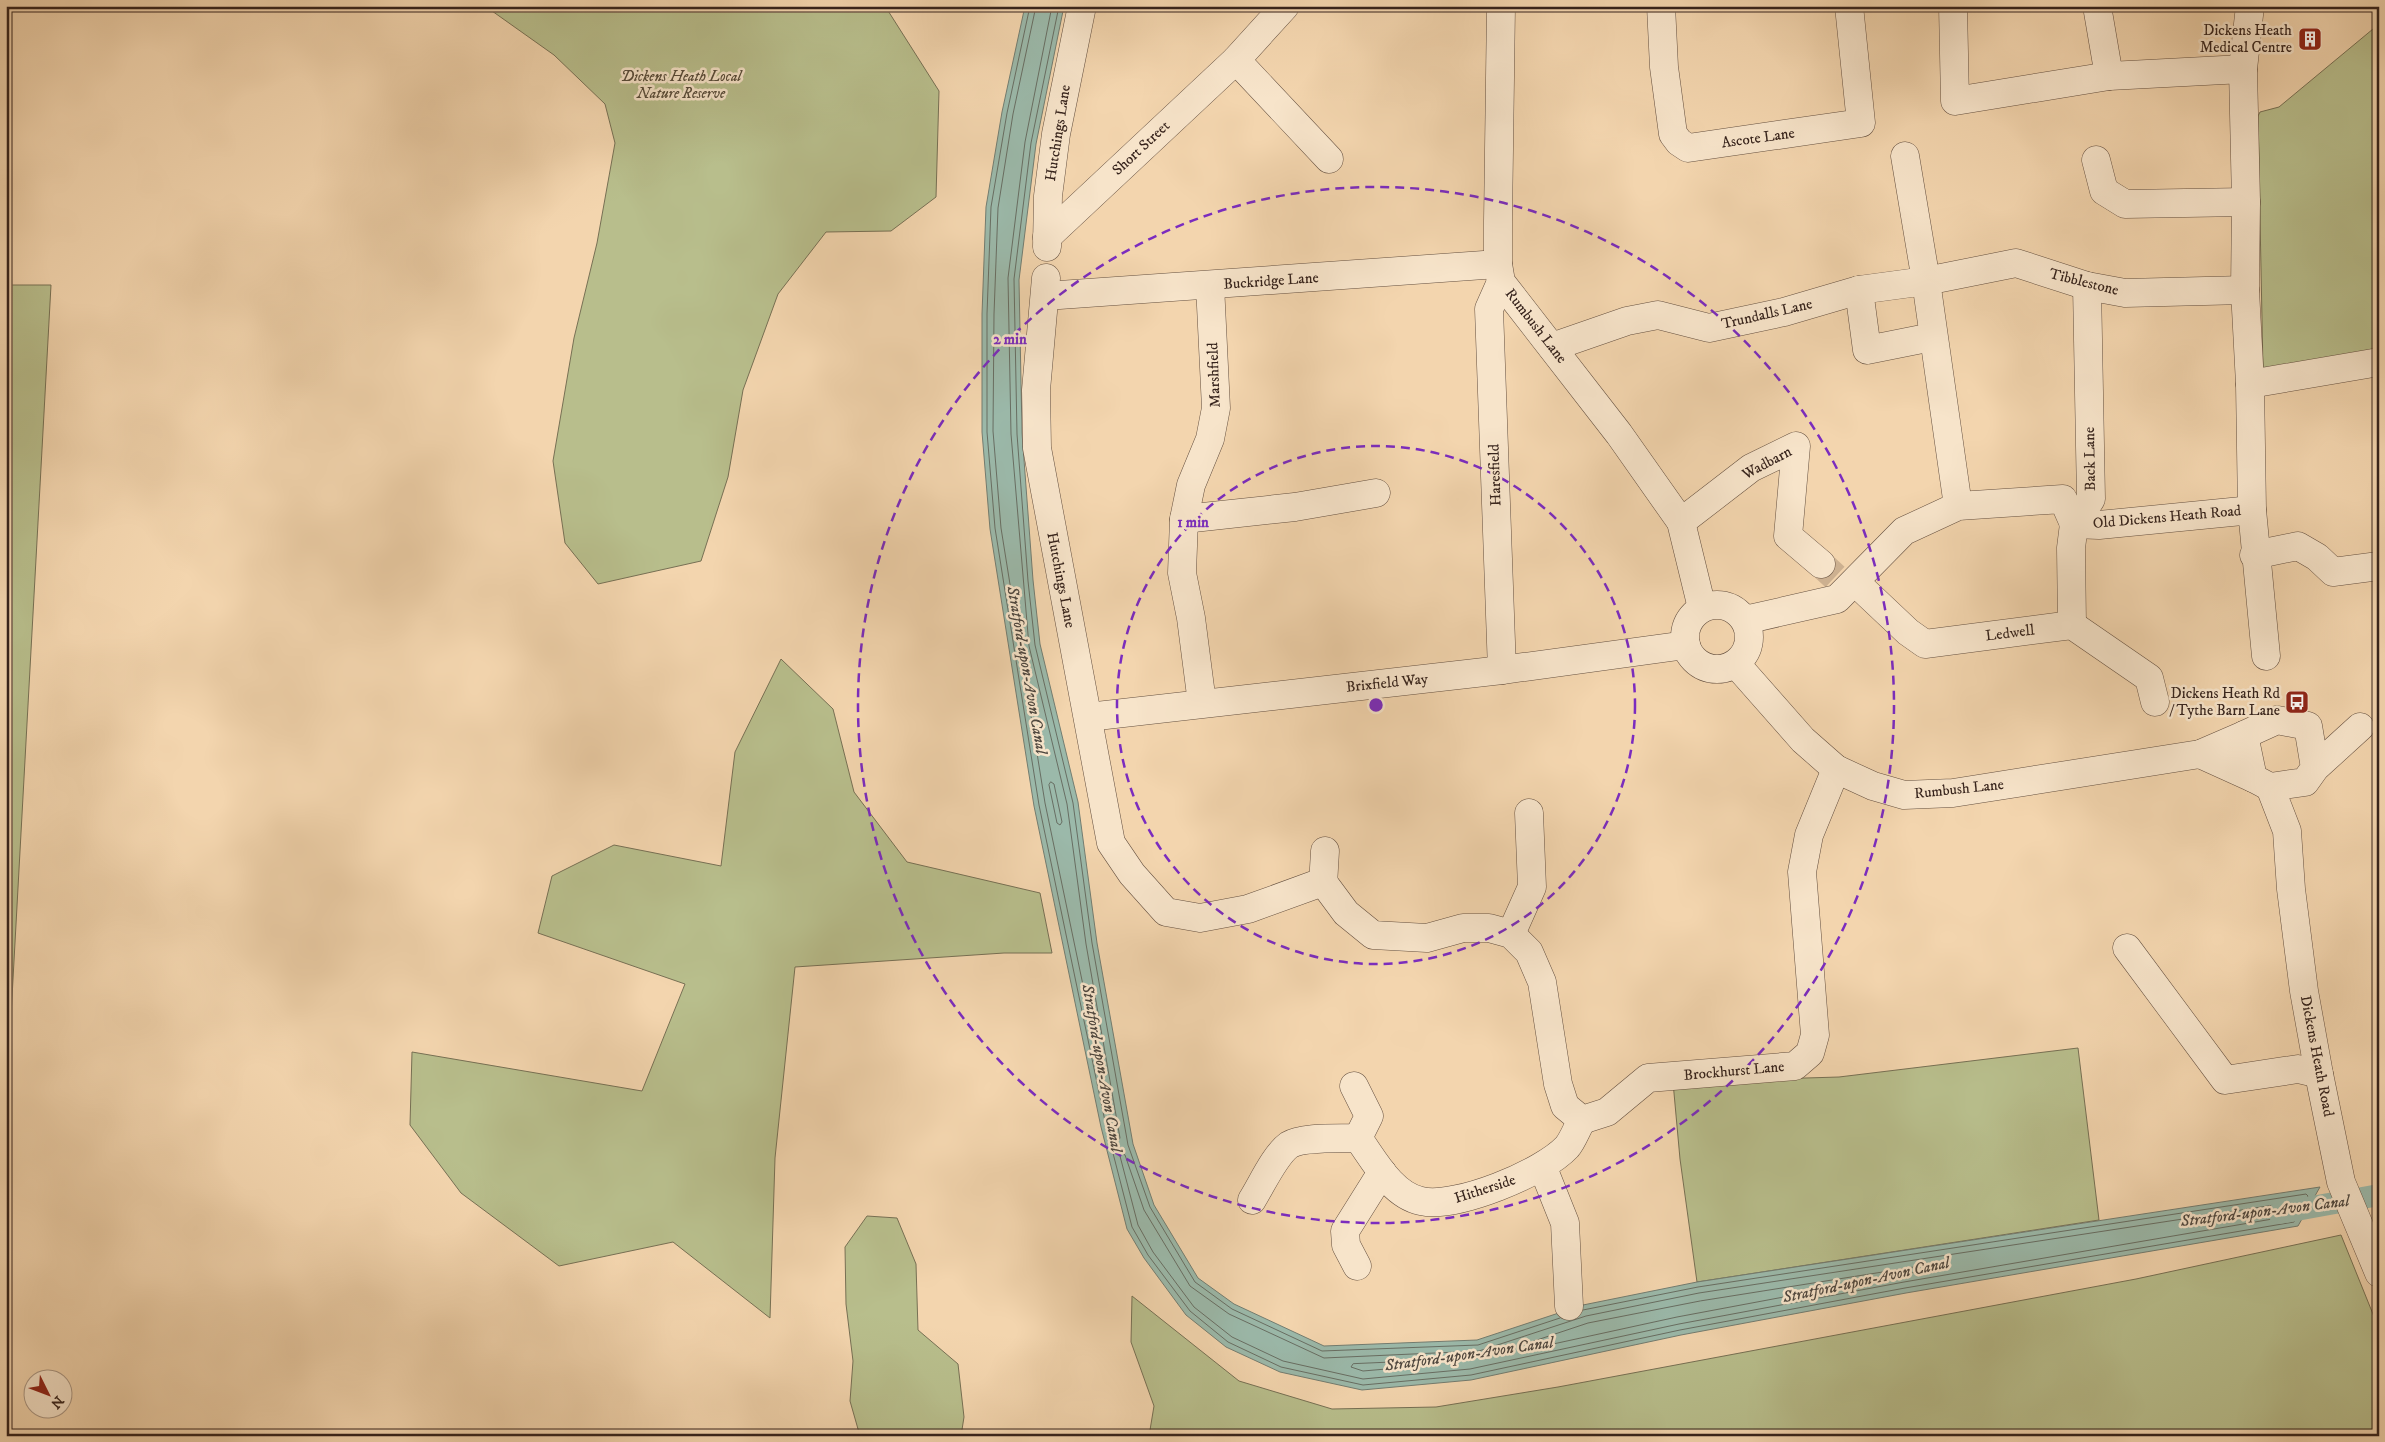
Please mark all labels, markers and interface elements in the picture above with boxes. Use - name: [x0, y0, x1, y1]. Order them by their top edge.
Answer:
- place label: Dickens Heath Medical Centre: [2200, 21, 2292, 57]
- building icon: Dickens Heath Medical Centre: [2297, 26, 2323, 52]
- park label: Dickens Heath Local Nature Reserve: [621, 67, 743, 103]
- street label: Hutchings Lane: [1041, 84, 1075, 182]
- street label: Short Street: [1108, 116, 1174, 180]
- street label: Ascote Lane: [1720, 123, 1796, 153]
- street label: Tibblestone: [2047, 264, 2121, 300]
- street label: Buckridge Lane: [1223, 268, 1319, 294]
- street label: Rumbush Lane: [1501, 285, 1571, 367]
- street label: Trundalls Lane: [1720, 294, 1814, 334]
- text: 2 min: [993, 330, 1027, 349]
- street label: Marshfield: [1203, 342, 1225, 408]
- street label: Back Lane: [2080, 427, 2100, 491]
- street label: Wadbarn: [1738, 442, 1795, 484]
- street label: Haresfield: [1484, 443, 1506, 507]
- street label: Old Dickens Heath Road: [2092, 501, 2242, 533]
- text: 1 min: [1177, 513, 1209, 532]
- street label: Hutchings Lane: [1042, 531, 1080, 629]
- water label: Stratford-upon-Avon Canal: [1002, 584, 1052, 757]
- street label: Ledwell: [1984, 621, 2036, 645]
- street label: Brixfield Way: [1345, 669, 1430, 697]
- place label: Dickens Heath Rd / Tythe Barn Lane: [2169, 684, 2281, 720]
- bus stop icon: Dickens Heath Rd / Tythe Barn Lane: [2284, 689, 2310, 715]
- centre of rings: [1367, 696, 1385, 714]
- street label: Rumbush Lane: [1913, 775, 2005, 803]
- water label: Stratford-upon-Avon Canal: [1077, 982, 1127, 1155]
- street label: Dickens Heath Road: [2296, 994, 2338, 1119]
- street label: Brockhurst Lane: [1683, 1057, 1785, 1085]
- street label: Hitherside: [1452, 1170, 1518, 1208]
- water label: Stratford-upon-Avon Canal: [2179, 1191, 2352, 1231]
- water label: Stratford-upon-Avon Canal: [1780, 1252, 1953, 1308]
- water label: Stratford-upon-Avon Canal: [1383, 1332, 1556, 1376]
- north arrow: [22, 1370, 72, 1420]
- text: N: [46, 1392, 67, 1413]

